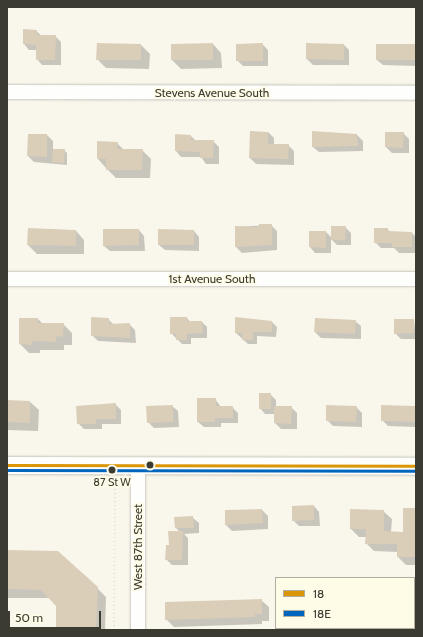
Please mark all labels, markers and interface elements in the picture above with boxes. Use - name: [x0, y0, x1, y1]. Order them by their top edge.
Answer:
- street label: Stevens Avenue South: [155, 86, 269, 100]
- street label: 1st Avenue South: [169, 272, 255, 286]
- unlabelled marker: [145, 460, 155, 470]
- marker: 87 St W: [107, 465, 117, 475]
- place label: 87 St W: [93, 475, 131, 489]
- street label: West 87th Street: [131, 504, 145, 590]
- legend: [275, 577, 415, 629]
- text: 18: [313, 586, 324, 601]
- scale bar: [10, 603, 103, 629]
- text: 18E: [313, 606, 331, 621]
- text: 50 m: [15, 610, 43, 625]

